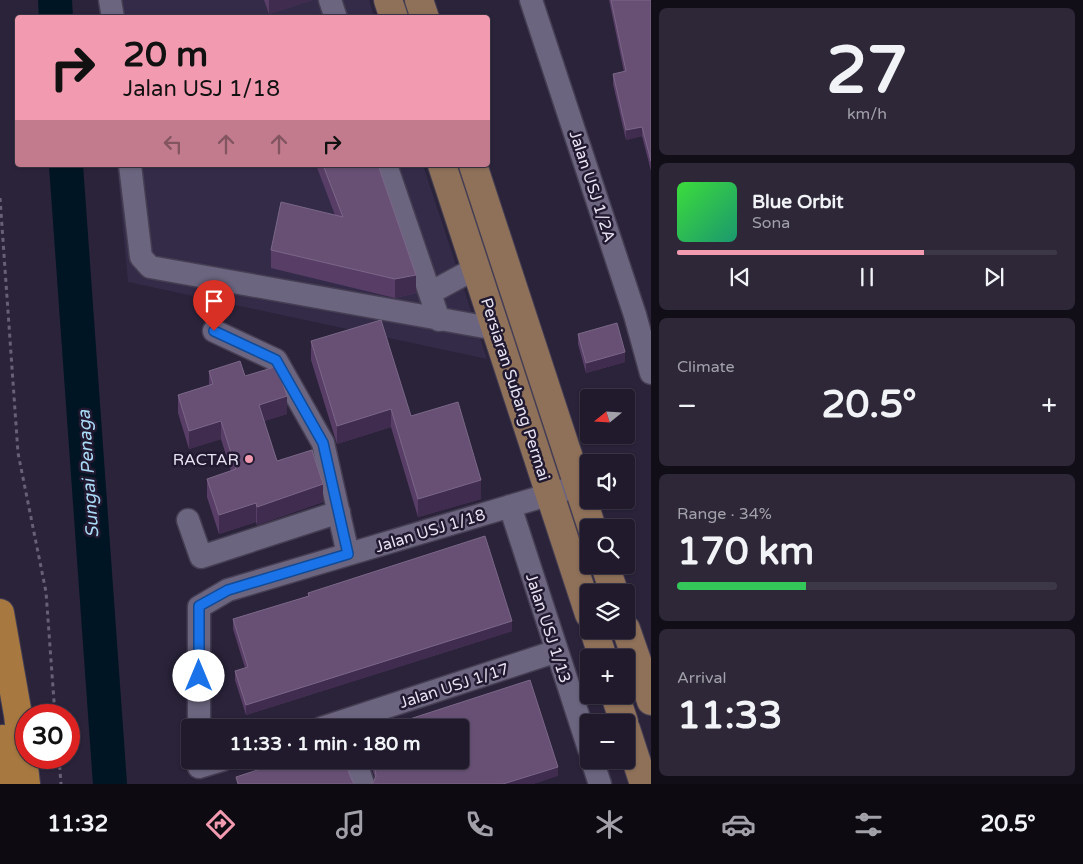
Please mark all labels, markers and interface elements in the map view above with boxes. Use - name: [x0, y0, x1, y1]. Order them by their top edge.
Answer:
- text: 27: [826, 32, 908, 111]
- text: 20 m: [123, 34, 208, 76]
- icon: right: [40, 35, 105, 100]
- text: Jalan USJ 1/18: [123, 76, 280, 102]
- text: km/h: [847, 104, 887, 124]
- street label: Jalan USJ 1/2A: [565, 128, 620, 245]
- icon: left: [159, 130, 187, 158]
- icon: ahead: [212, 130, 240, 158]
- icon: ahead: [265, 130, 293, 158]
- icon: right: [318, 130, 346, 158]
- text: Blue Orbit: [752, 191, 844, 213]
- text: Sona: [752, 213, 790, 233]
- icon: previous: [726, 263, 754, 291]
- icon: pause: [853, 263, 881, 291]
- icon: next: [980, 263, 1008, 291]
- pin: [193, 280, 235, 331]
- icon: arrive: [200, 287, 228, 315]
- street label: Persiaran Subang Permai: [476, 295, 554, 483]
- text: Climate: [677, 357, 735, 377]
- text: 20.5°: [822, 382, 917, 428]
- north arrow: [580, 389, 635, 444]
- map controls: [580, 389, 635, 769]
- text: −: [677, 389, 697, 423]
- text: +: [1041, 389, 1057, 423]
- water label: Sungai Penaga: [72, 408, 103, 539]
- place label: RACTAR: [173, 450, 239, 470]
- marker: RACTAR: [243, 453, 255, 465]
- button: sound: [580, 454, 635, 509]
- text: Range · 34%: [677, 504, 772, 524]
- street label: Jalan USJ 1/18: [373, 505, 488, 557]
- button: search: [580, 519, 635, 574]
- text: 170 km: [677, 529, 814, 575]
- street label: Jalan USJ 1/13: [521, 571, 575, 686]
- button: layers: [580, 584, 635, 639]
- position arrow: [172, 649, 224, 701]
- button: +: [580, 649, 635, 704]
- street label: Jalan USJ 1/17: [397, 659, 512, 713]
- text: Arrival: [677, 668, 726, 688]
- text: 11:33: [677, 693, 782, 739]
- speed limit sign: 30: [15, 704, 80, 769]
- button: −: [580, 714, 635, 769]
- text: 11:33 · 1 min · 180 m: [229, 733, 421, 755]
- icon: directions: [203, 807, 238, 842]
- icon: music: [333, 807, 368, 842]
- icon: phone: [462, 807, 497, 842]
- icon: climate: [592, 807, 627, 842]
- icon: car: [721, 807, 756, 842]
- icon: filters: [851, 807, 886, 842]
- text: 11:32: [47, 811, 108, 837]
- text: 20.5°: [981, 811, 1036, 837]

